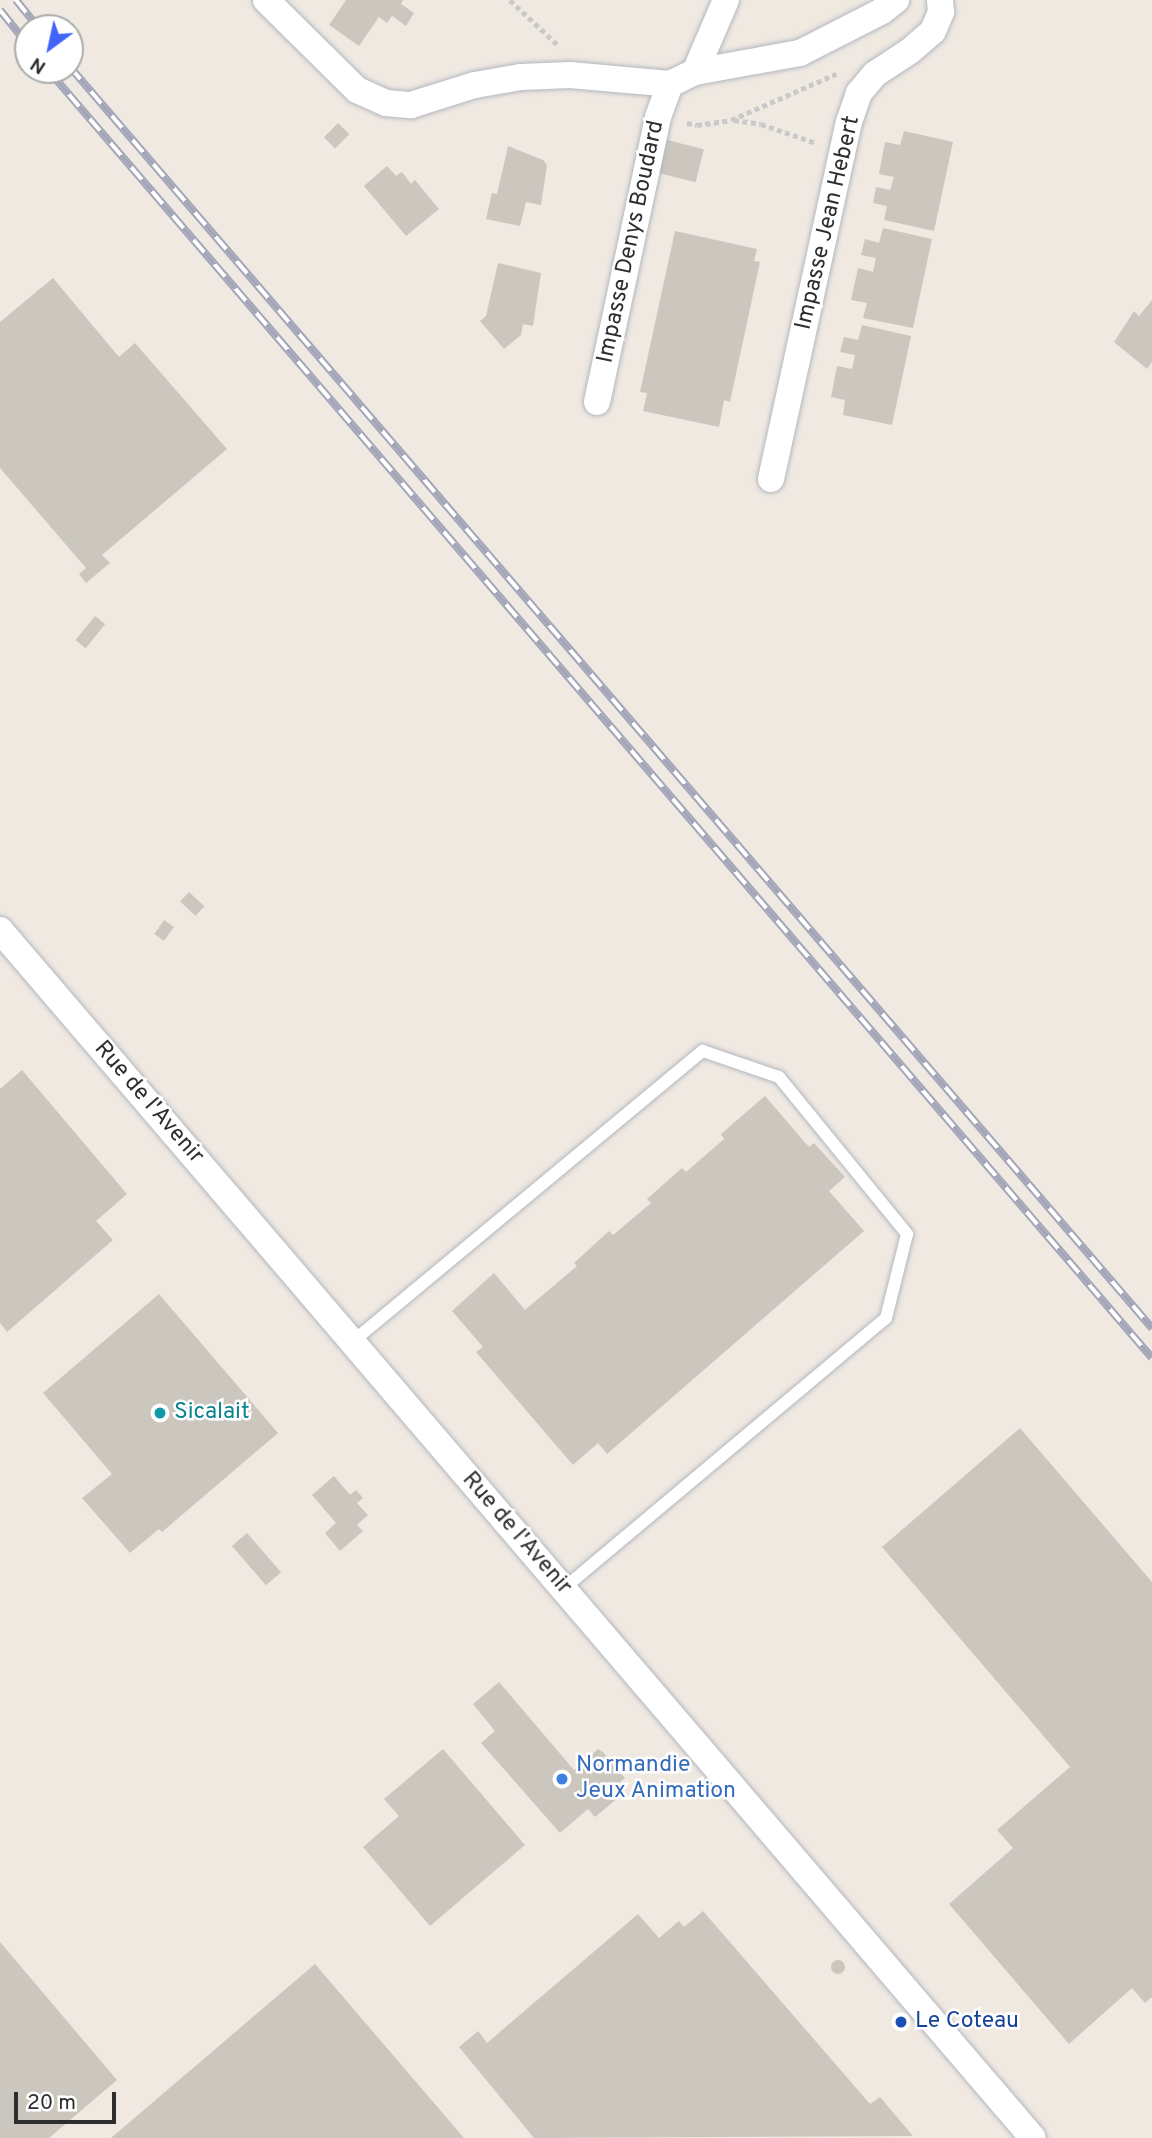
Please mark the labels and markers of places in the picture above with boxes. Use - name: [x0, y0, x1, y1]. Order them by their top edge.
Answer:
- place label: Sicalait: [174, 1399, 250, 1427]
- marker: Sicalait: [152, 1405, 168, 1421]
- place label: Normandie Jeux Animation: [576, 1752, 737, 1806]
- marker: Normandie Jeux Animation: [554, 1771, 570, 1787]
- place label: Le Coteau: [915, 2008, 1019, 2036]
- marker: Le Coteau: [893, 2014, 909, 2030]

